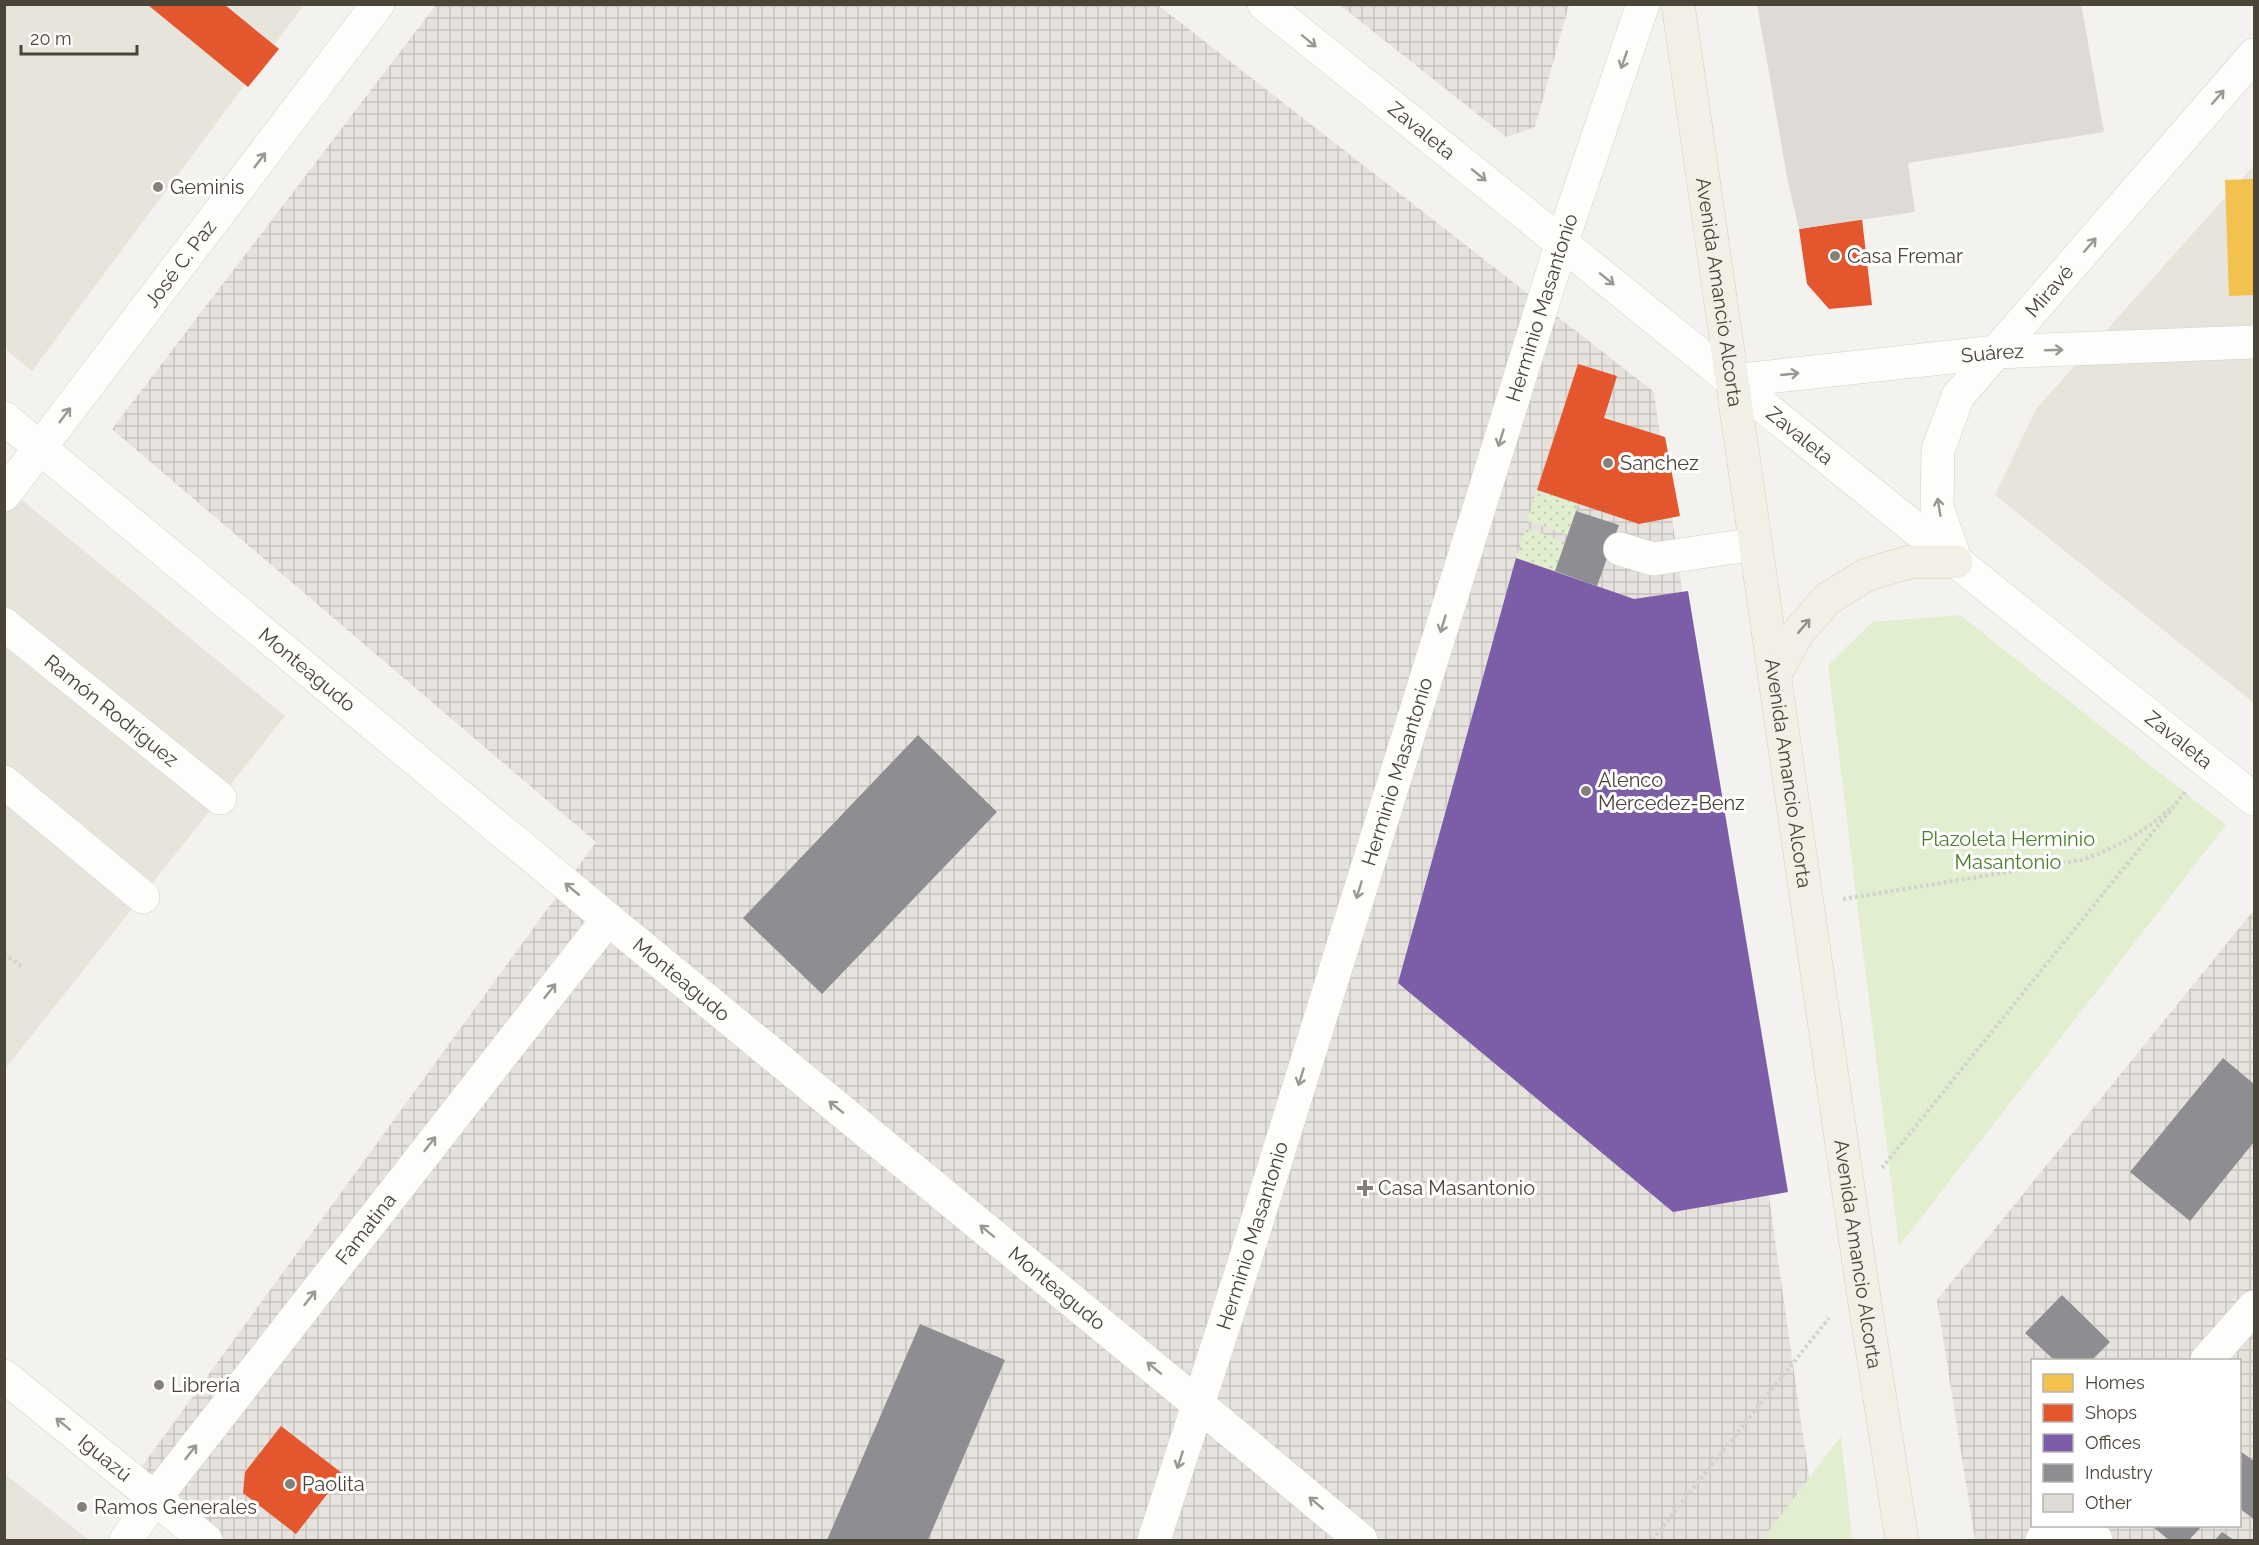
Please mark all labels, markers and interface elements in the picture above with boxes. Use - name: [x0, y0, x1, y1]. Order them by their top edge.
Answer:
- scale bar: [21, 18, 136, 56]
- text: 20 m: [30, 28, 72, 49]
- one-way arrow: [1301, 34, 1317, 47]
- one-way arrow: [1618, 50, 1629, 69]
- one-way arrow: [2210, 90, 2224, 106]
- street label: Zavaleta: [1383, 96, 1460, 164]
- one-way arrow: [253, 152, 266, 168]
- one-way arrow: [1470, 169, 1486, 182]
- place label: Geminis: [170, 175, 244, 199]
- street label: Avenida Amancio Alcorta: [1691, 176, 1748, 408]
- marker: Geminis: [151, 180, 165, 194]
- street label: Herminio Masantonio: [1501, 210, 1583, 405]
- street label: José C. Paz: [139, 215, 221, 312]
- one-way arrow: [2082, 237, 2096, 253]
- place label: Casa Fremar: [1847, 244, 1963, 268]
- marker: Casa Fremar: [1828, 249, 1842, 263]
- street label: Miravé: [2020, 260, 2079, 322]
- one-way arrow: [1599, 272, 1615, 285]
- street label: Suárez: [1960, 339, 2025, 368]
- one-way arrow: [2044, 344, 2064, 355]
- one-way arrow: [1779, 368, 1799, 379]
- street label: Zavaleta: [1761, 401, 1838, 470]
- one-way arrow: [59, 408, 72, 424]
- one-way arrow: [1495, 428, 1506, 447]
- place label: Sanchez: [1620, 451, 1699, 475]
- marker: Sanchez: [1601, 456, 1615, 470]
- one-way arrow: [1934, 497, 1945, 517]
- one-way arrow: [1437, 614, 1448, 633]
- one-way arrow: [1797, 619, 1811, 634]
- street label: Monteagudo: [254, 622, 361, 717]
- street label: Ramón Rodríguez: [40, 649, 183, 772]
- street label: Avenida Amancio Alcorta: [1760, 657, 1817, 889]
- street label: Herminio Masantonio: [1356, 674, 1438, 869]
- street label: Zavaleta: [2141, 706, 2217, 774]
- place label: Alenco Mercedez-Benz: [1598, 768, 1745, 815]
- marker: Alenco Mercedez-Benz: [1579, 784, 1593, 798]
- park label: Plazoleta Herminio Masantonio: [1921, 827, 2095, 874]
- one-way arrow: [1353, 881, 1364, 900]
- one-way arrow: [564, 883, 580, 896]
- street label: Monteagudo: [628, 933, 735, 1027]
- one-way arrow: [544, 983, 557, 999]
- one-way arrow: [1295, 1067, 1306, 1086]
- one-way arrow: [828, 1100, 844, 1113]
- one-way arrow: [424, 1136, 437, 1152]
- street label: Herminio Masantonio: [1211, 1138, 1293, 1333]
- street label: Avenida Amancio Alcorta: [1829, 1138, 1887, 1370]
- place label: Casa Masantonio: [1378, 1176, 1535, 1200]
- marker: Casa Masantonio: [1356, 1179, 1374, 1197]
- street label: Famatina: [330, 1188, 401, 1269]
- one-way arrow: [979, 1224, 995, 1237]
- street label: Monteagudo: [1004, 1241, 1110, 1335]
- one-way arrow: [304, 1290, 317, 1306]
- legend: [2031, 1359, 2241, 1527]
- one-way arrow: [1146, 1361, 1162, 1374]
- text: Homes: [2085, 1372, 2145, 1393]
- place label: Librería: [171, 1373, 240, 1397]
- marker: Librería: [152, 1378, 166, 1392]
- text: Shops: [2085, 1402, 2137, 1423]
- one-way arrow: [55, 1417, 71, 1430]
- street label: Iguazú: [73, 1429, 136, 1487]
- text: Offices: [2085, 1432, 2141, 1453]
- one-way arrow: [184, 1444, 197, 1460]
- one-way arrow: [1174, 1450, 1185, 1469]
- text: Industry: [2085, 1462, 2153, 1483]
- place label: Paolita: [302, 1472, 365, 1496]
- marker: Paolita: [283, 1477, 297, 1491]
- text: Other: [2085, 1492, 2133, 1513]
- place label: Ramos Generales: [94, 1495, 257, 1519]
- one-way arrow: [1309, 1496, 1324, 1510]
- marker: Ramos Generales: [75, 1500, 89, 1514]

